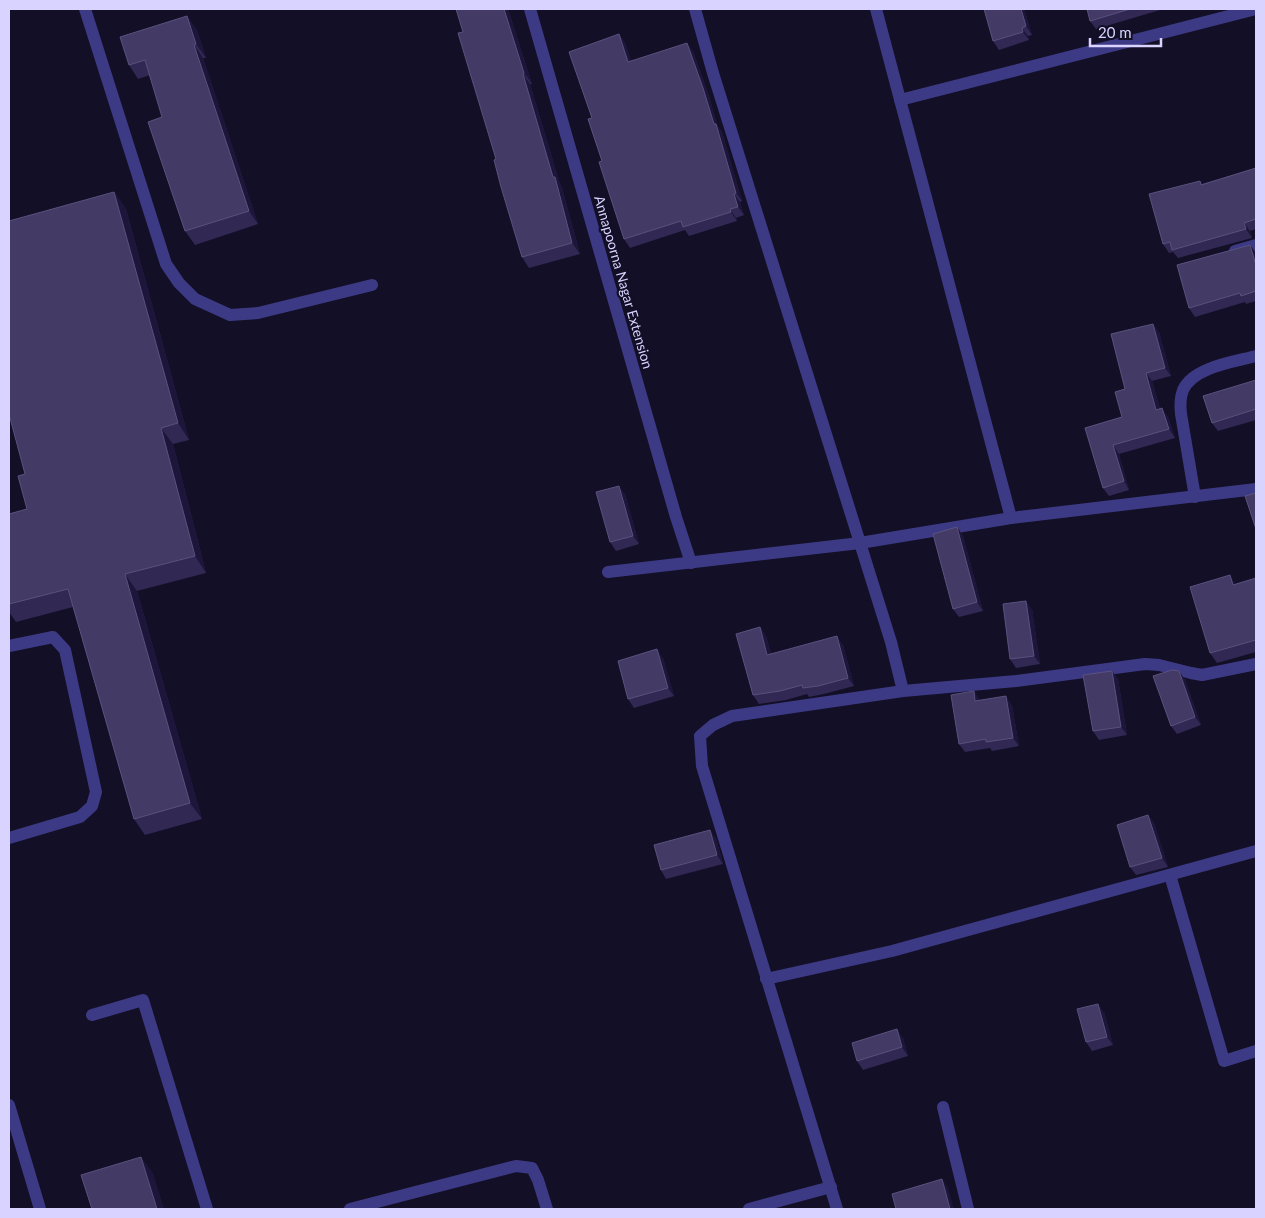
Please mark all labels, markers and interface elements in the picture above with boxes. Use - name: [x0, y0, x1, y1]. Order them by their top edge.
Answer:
- scale bar: [1090, 15, 1161, 47]
- text: 20 m: [1098, 23, 1132, 41]
- street label: Annapoorna Nagar Extension: [591, 193, 657, 371]

